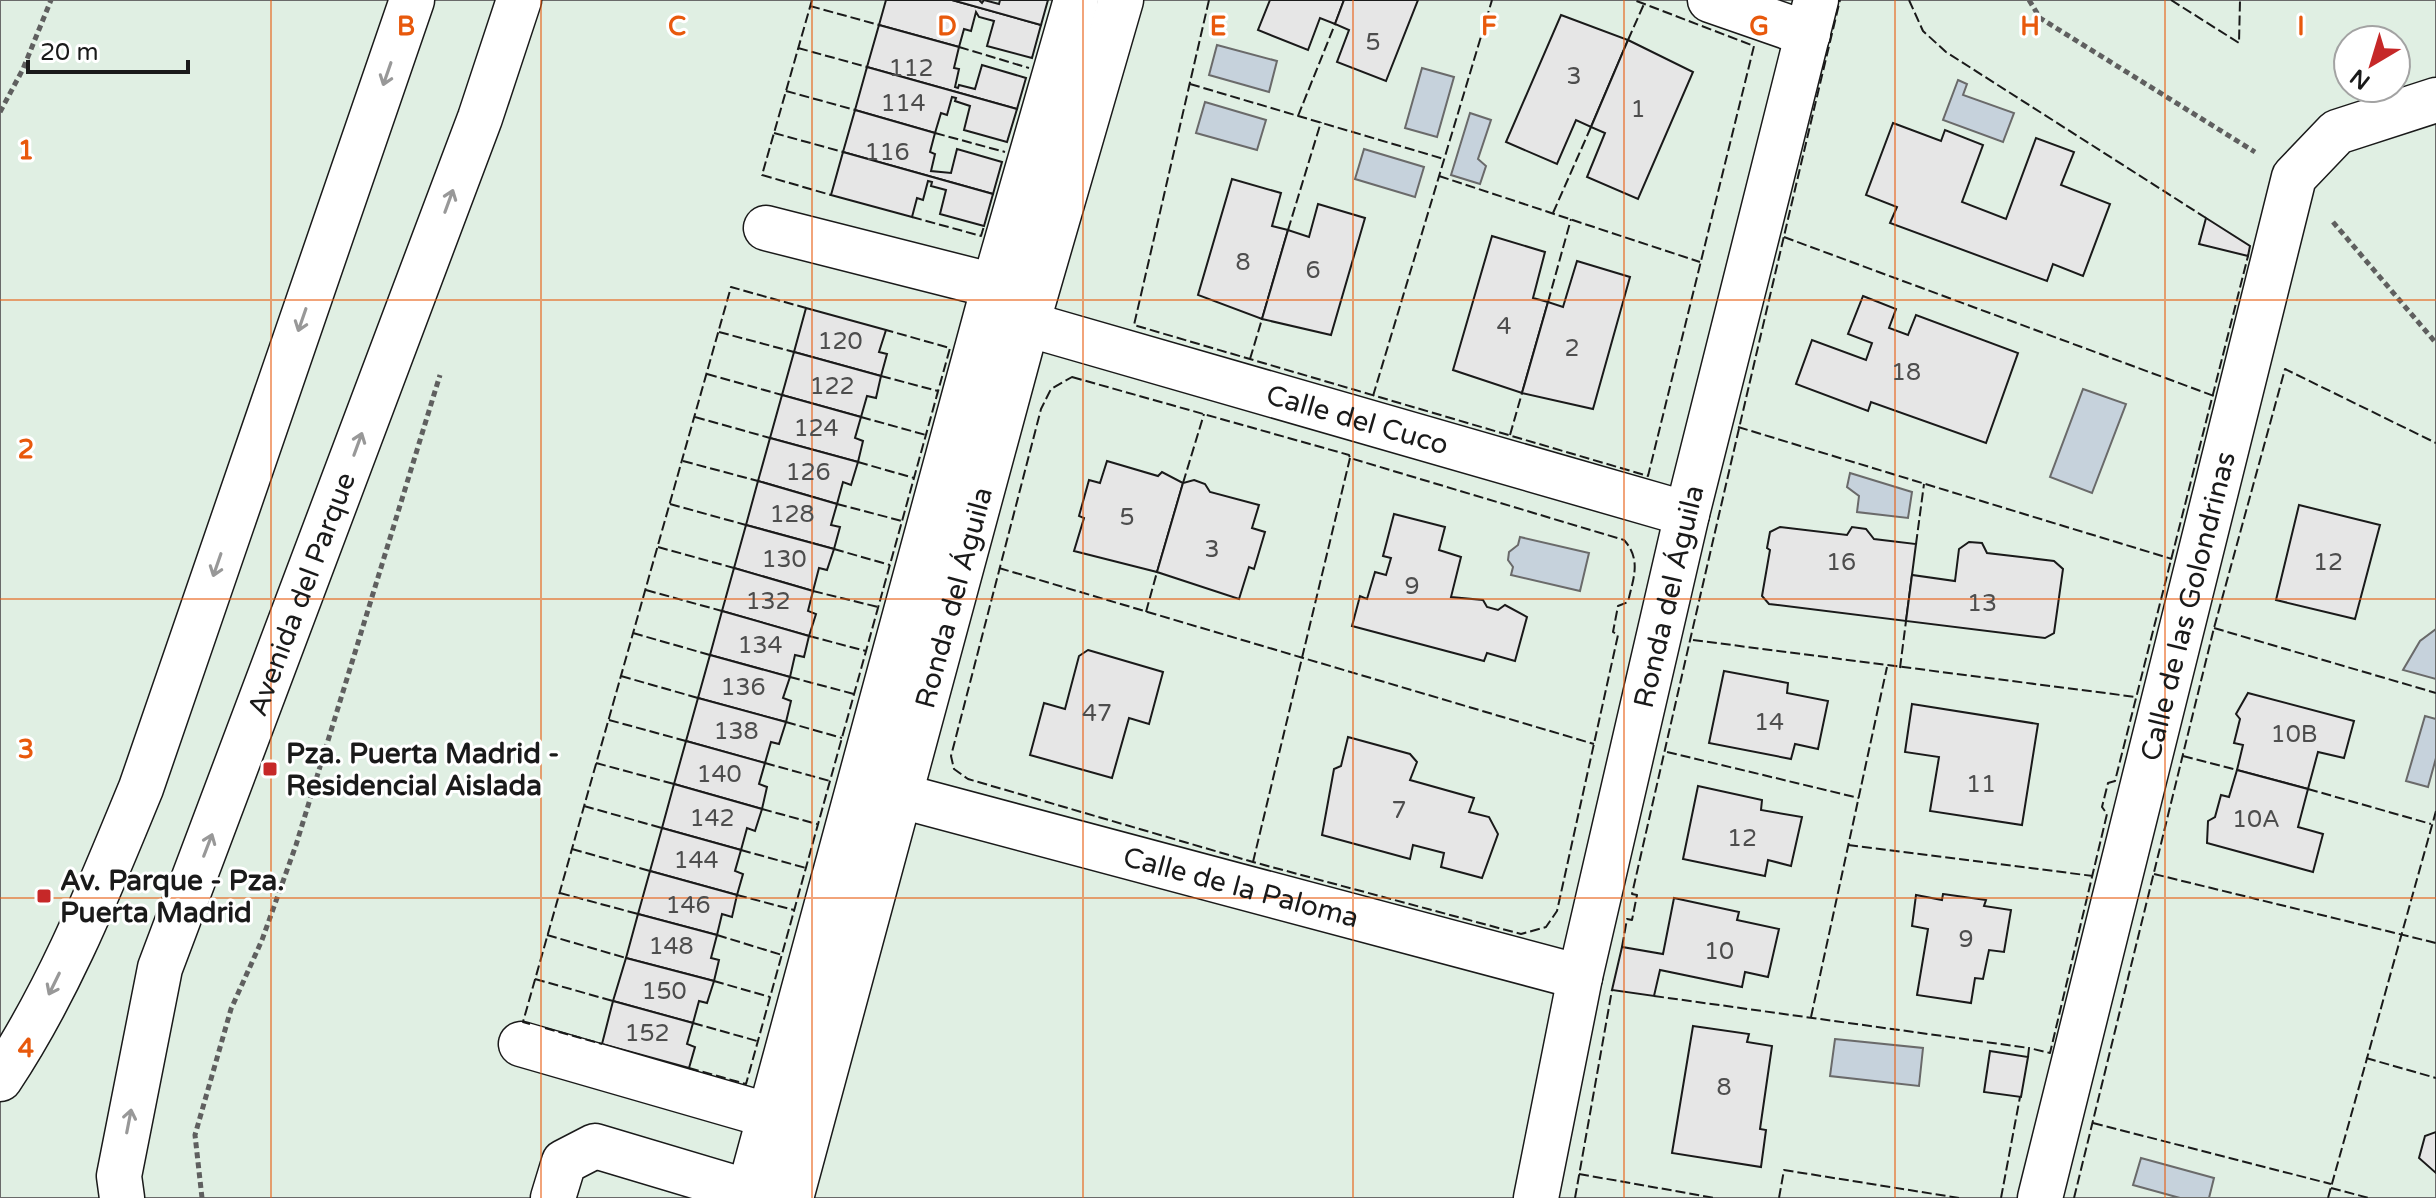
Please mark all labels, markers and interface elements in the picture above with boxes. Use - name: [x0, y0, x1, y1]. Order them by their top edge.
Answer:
- text: B: [397, 11, 415, 42]
- text: C: [668, 11, 686, 42]
- text: D: [937, 11, 957, 42]
- text: E: [1210, 11, 1226, 42]
- text: F: [1481, 11, 1497, 42]
- text: G: [1749, 11, 1769, 42]
- text: H: [2020, 11, 2040, 42]
- text: I: [2297, 11, 2305, 42]
- scale bar: [28, 24, 188, 74]
- north arrow: [2332, 24, 2412, 104]
- house number: 5: [1365, 28, 1381, 57]
- text: 20 m: [40, 38, 98, 67]
- house number: 112: [888, 54, 934, 83]
- one-way arrow: [378, 61, 393, 86]
- house number: 3: [1566, 62, 1582, 91]
- text: N: [2345, 63, 2375, 95]
- house number: 114: [880, 89, 926, 118]
- house number: 1: [1630, 95, 1646, 124]
- text: 1: [18, 135, 34, 166]
- house number: 116: [864, 138, 910, 167]
- one-way arrow: [442, 189, 457, 214]
- house number: 8: [1235, 248, 1251, 277]
- house number: 6: [1305, 256, 1321, 285]
- one-way arrow: [294, 307, 308, 331]
- house number: 4: [1496, 312, 1512, 341]
- house number: 120: [817, 327, 863, 356]
- house number: 2: [1564, 334, 1580, 363]
- house number: 18: [1891, 358, 1921, 387]
- house number: 122: [809, 372, 855, 401]
- street label: Calle del Cuco: [1262, 378, 1452, 462]
- house number: 124: [793, 414, 839, 443]
- one-way arrow: [352, 433, 366, 457]
- text: 2: [18, 434, 34, 465]
- street label: Calle de las Golondrinas: [2133, 448, 2243, 764]
- house number: 126: [785, 458, 831, 487]
- street label: Avenida del Parque: [240, 468, 363, 721]
- street label: Ronda del Águila: [1627, 482, 1712, 711]
- street label: Ronda del Águila: [908, 483, 1000, 712]
- house number: 128: [769, 500, 815, 529]
- house number: 5: [1119, 503, 1135, 532]
- house number: 3: [1204, 535, 1220, 564]
- house number: 130: [761, 545, 807, 574]
- house number: 16: [1826, 548, 1856, 577]
- house number: 12: [2313, 548, 2343, 577]
- one-way arrow: [209, 553, 224, 578]
- house number: 9: [1404, 572, 1420, 601]
- house number: 132: [745, 587, 791, 616]
- house number: 13: [1967, 589, 1997, 618]
- house number: 134: [737, 631, 783, 660]
- house number: 136: [720, 673, 766, 702]
- house number: 47: [1082, 699, 1112, 728]
- house number: 14: [1754, 708, 1784, 737]
- house number: 138: [713, 717, 759, 746]
- house number: 10B: [2271, 720, 2317, 749]
- text: 3: [18, 734, 34, 765]
- place label: Pza. Puerta Madrid - Residencial Aislada: [286, 737, 560, 803]
- marker: Pza. Puerta Madrid - Residencial Aislada: [261, 760, 279, 778]
- house number: 140: [696, 760, 742, 789]
- house number: 11: [1966, 770, 1996, 799]
- house number: 7: [1391, 796, 1407, 825]
- house number: 142: [689, 804, 735, 833]
- house number: 10A: [2232, 805, 2280, 834]
- house number: 12: [1727, 824, 1757, 853]
- one-way arrow: [202, 833, 216, 858]
- street label: Calle de la Paloma: [1119, 840, 1362, 935]
- house number: 144: [673, 846, 719, 875]
- place label: Av. Parque - Pza. Puerta Madrid: [60, 864, 285, 930]
- marker: Av. Parque - Pza. Puerta Madrid: [35, 887, 53, 905]
- house number: 146: [665, 891, 711, 920]
- house number: 9: [1958, 925, 1974, 954]
- house number: 148: [648, 932, 694, 961]
- house number: 10: [1704, 937, 1734, 966]
- one-way arrow: [46, 972, 61, 996]
- house number: 150: [641, 977, 687, 1006]
- house number: 152: [624, 1019, 670, 1048]
- text: 4: [18, 1033, 34, 1064]
- house number: 8: [1716, 1073, 1732, 1102]
- one-way arrow: [123, 1109, 138, 1135]

